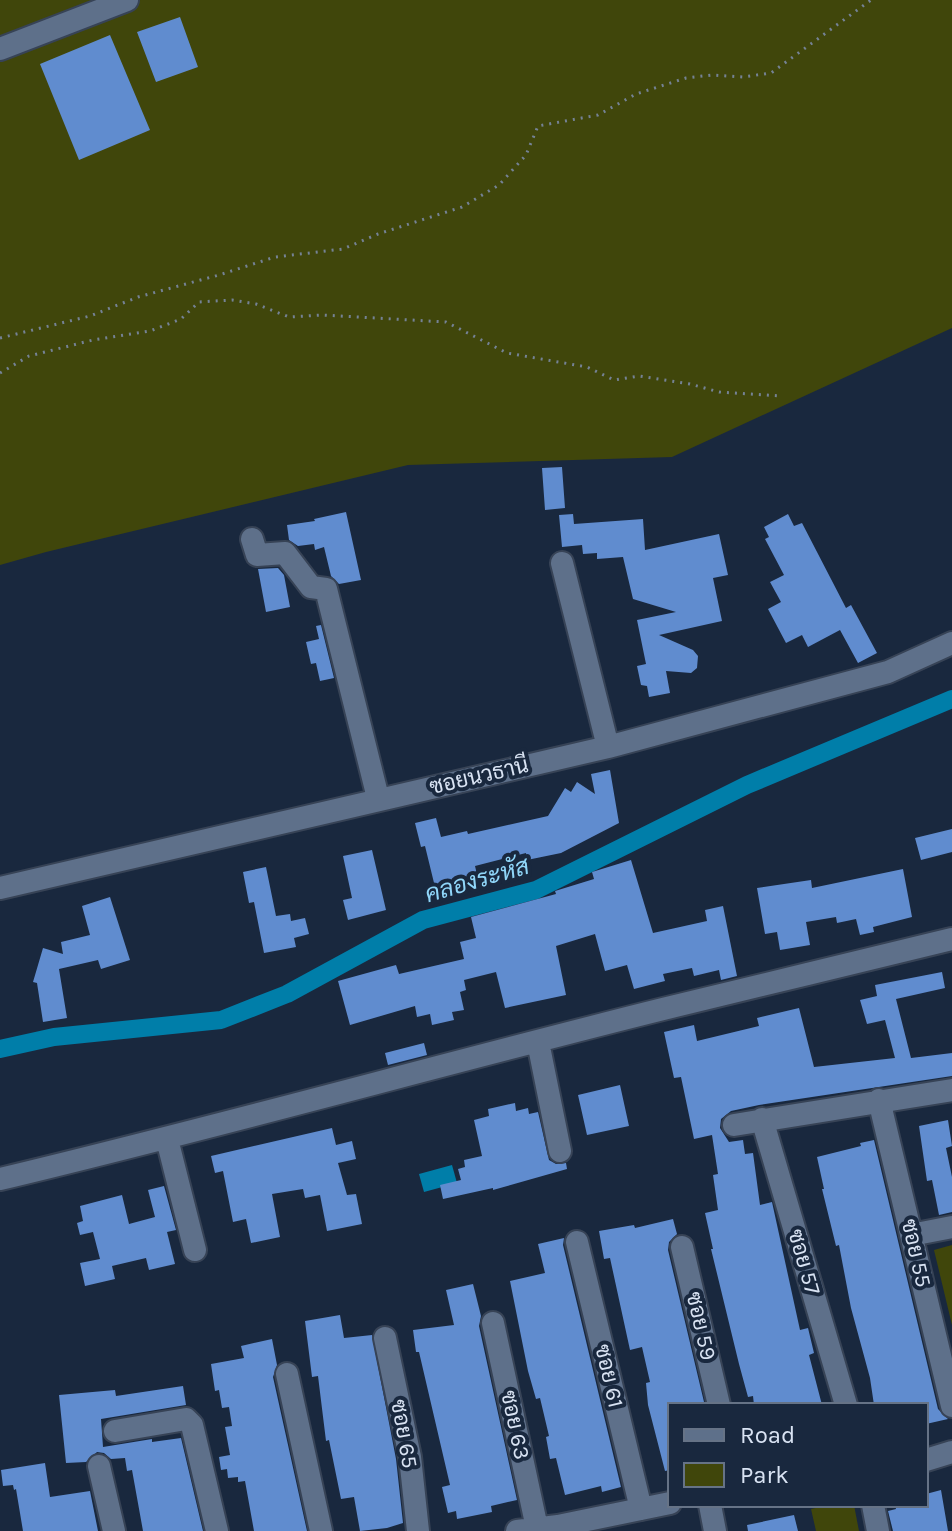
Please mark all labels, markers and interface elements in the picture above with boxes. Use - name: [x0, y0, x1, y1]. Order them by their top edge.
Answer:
- street label: ซอยนวธานี: [427, 751, 531, 800]
- water label: คลองระหัส: [422, 852, 533, 908]
- street label: ซอย 55: [896, 1216, 936, 1290]
- street label: ซอย 57: [782, 1226, 826, 1298]
- street label: ซอย 59: [681, 1289, 721, 1363]
- street label: ซอย 61: [589, 1342, 629, 1410]
- street label: ซอย 63: [495, 1388, 535, 1462]
- street label: ซอย 65: [385, 1398, 423, 1470]
- legend: [668, 1403, 928, 1507]
- text: Road: [740, 1421, 795, 1449]
- text: Park: [740, 1461, 789, 1489]

